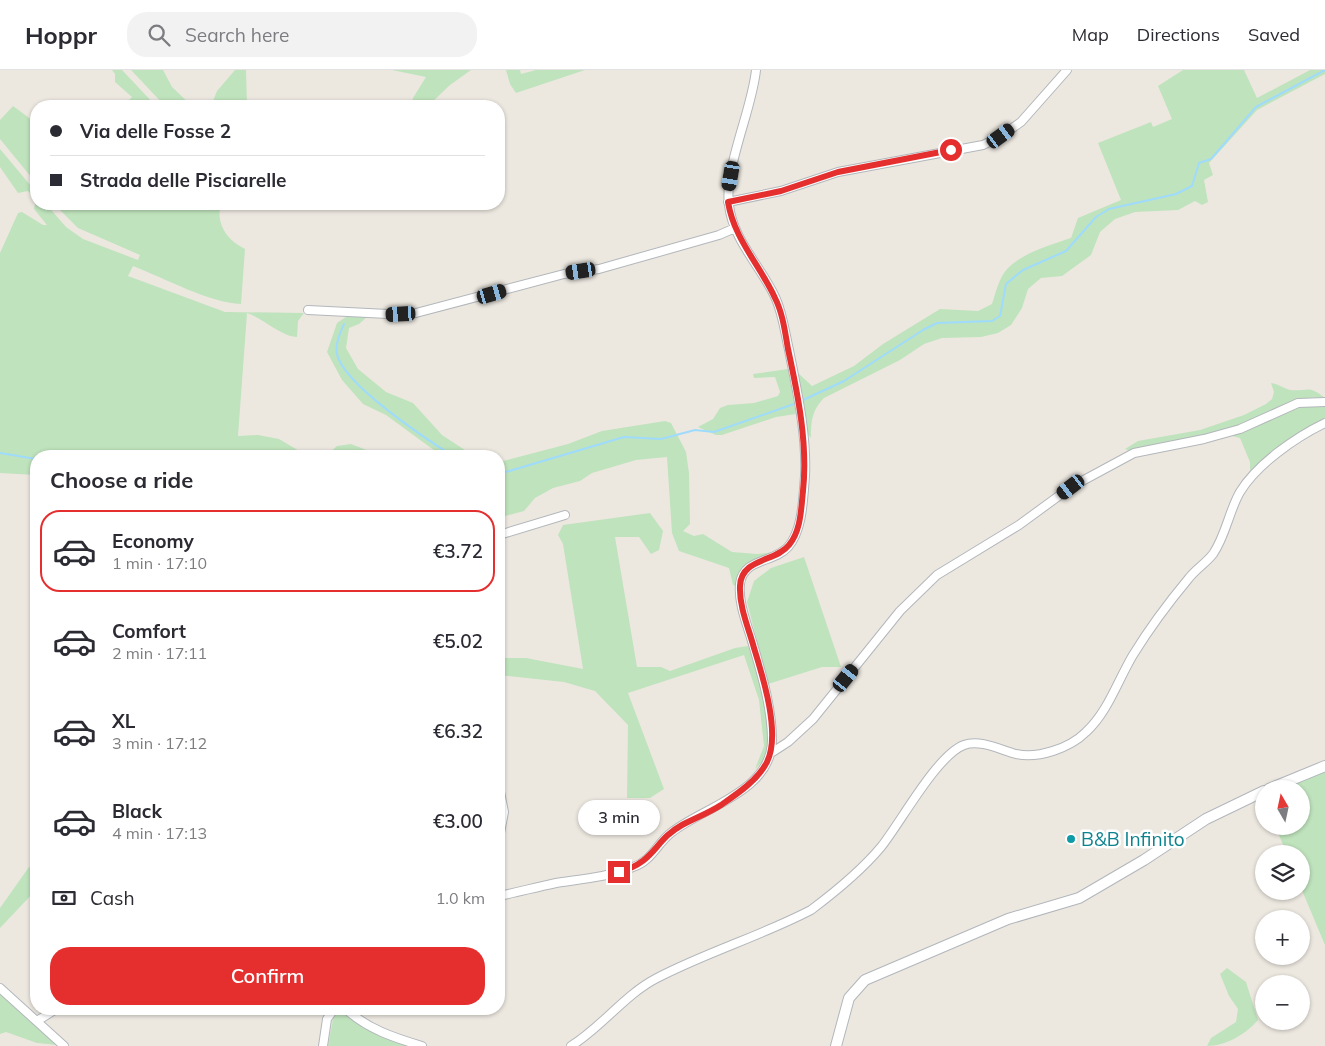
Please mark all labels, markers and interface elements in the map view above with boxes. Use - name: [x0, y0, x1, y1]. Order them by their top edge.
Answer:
- search box: [127, 12, 477, 57]
- text: Hoppr: [25, 20, 97, 50]
- icon: search: [145, 21, 173, 49]
- text: Search here: [185, 23, 289, 47]
- text: Map: [1072, 23, 1109, 46]
- text: Directions: [1137, 23, 1220, 46]
- text: Saved: [1248, 23, 1300, 46]
- text: Via delle Fosse 2: [80, 119, 231, 143]
- car: [984, 121, 1017, 151]
- route start: [940, 139, 962, 161]
- car: [721, 160, 740, 192]
- text: Strada delle Pisciarelle: [80, 168, 287, 192]
- car: [565, 261, 596, 281]
- car: [475, 283, 508, 305]
- car: [385, 306, 416, 322]
- text: Choose a ride: [50, 466, 193, 494]
- car: [1054, 472, 1087, 502]
- icon: car: [52, 529, 97, 574]
- text: Economy: [112, 529, 194, 553]
- text: €3.72: [433, 539, 483, 563]
- text: 1 min · 17:10: [112, 553, 207, 573]
- icon: car: [52, 619, 97, 664]
- text: Comfort: [112, 619, 186, 643]
- text: €5.02: [433, 629, 483, 653]
- text: 2 min · 17:11: [112, 643, 207, 663]
- car: [830, 662, 861, 694]
- icon: car: [52, 709, 97, 754]
- text: XL: [112, 709, 135, 733]
- text: €6.32: [433, 719, 483, 743]
- text: 3 min · 17:12: [112, 733, 207, 753]
- north arrow: [1255, 780, 1310, 835]
- map controls: [1255, 780, 1310, 1030]
- icon: car: [52, 799, 97, 844]
- text: Black: [112, 799, 162, 823]
- callout: 3 min: [578, 800, 660, 834]
- text: 3 min: [598, 807, 640, 827]
- text: €3.00: [433, 809, 483, 833]
- text: 4 min · 17:13: [112, 823, 207, 843]
- place label: B&B Infinito: [1081, 827, 1185, 851]
- marker: B&B Infinito: [1065, 833, 1077, 845]
- button: layers: [1255, 845, 1310, 900]
- route end: [608, 861, 630, 883]
- icon: cash: [50, 884, 78, 912]
- text: Cash: [90, 886, 135, 910]
- text: 1.0 km: [436, 888, 485, 908]
- button: +: [1255, 910, 1310, 965]
- button: Confirm: [50, 947, 485, 1005]
- button: −: [1255, 975, 1310, 1030]

